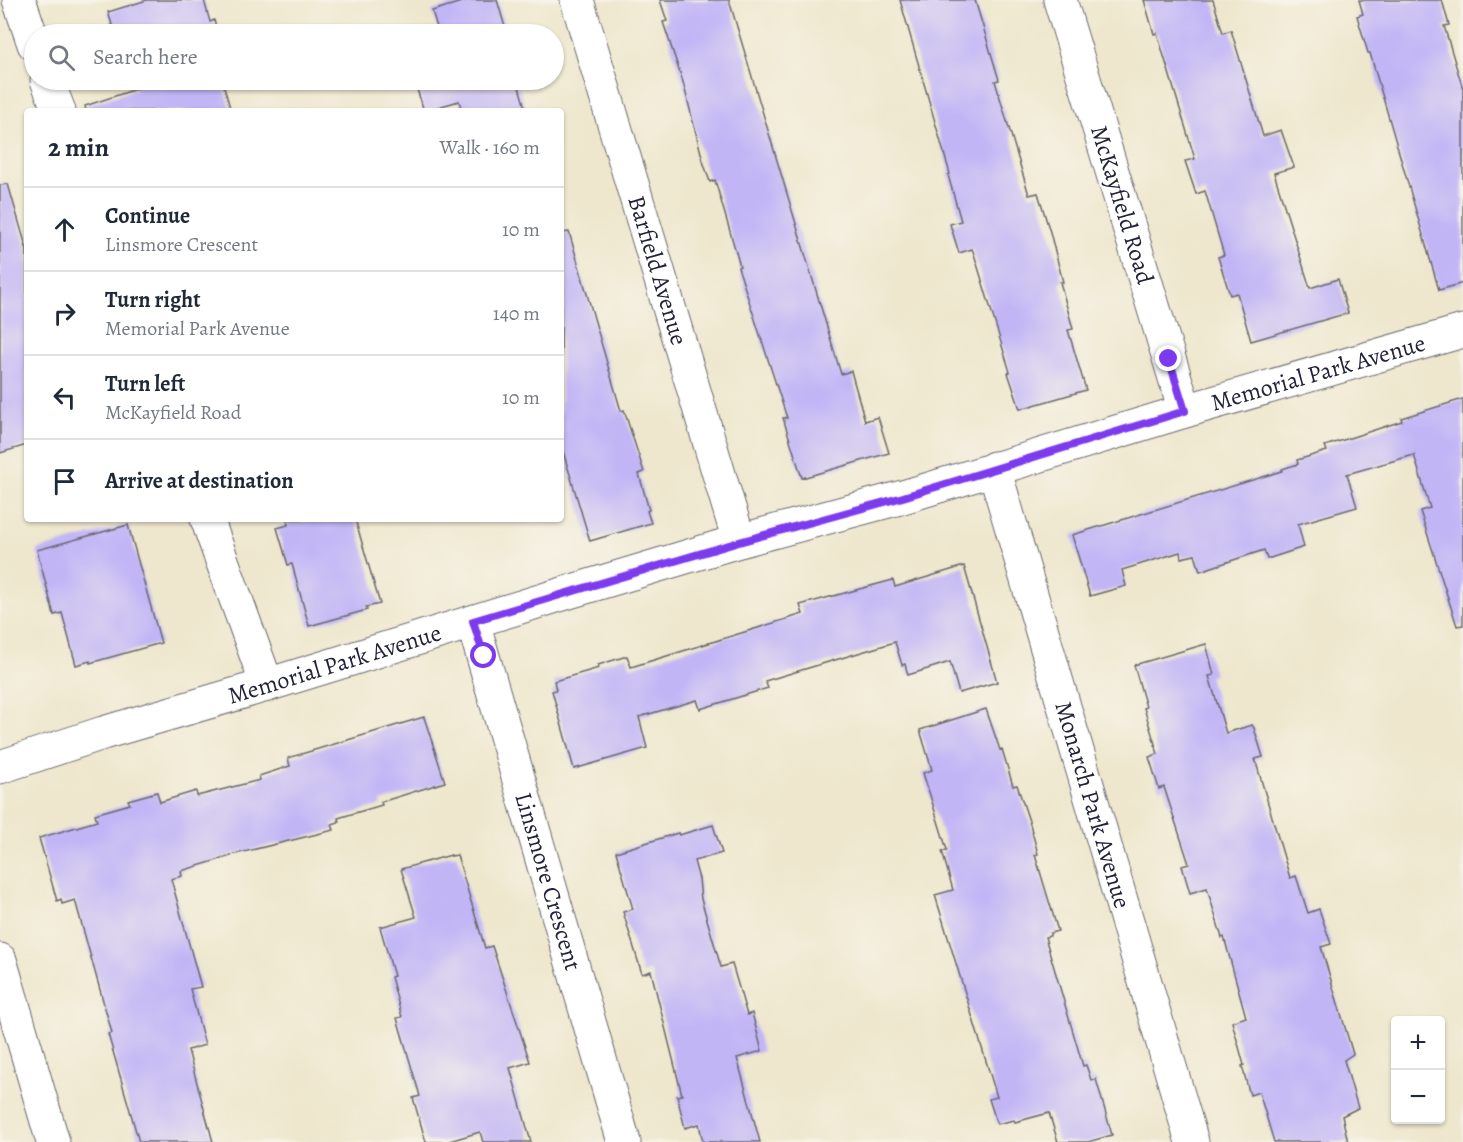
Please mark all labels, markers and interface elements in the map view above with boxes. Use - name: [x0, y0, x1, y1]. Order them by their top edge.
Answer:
- search box: [24, 24, 564, 90]
- icon: search: [45, 41, 78, 74]
- text: Search here: [93, 42, 198, 72]
- street label: McKayfield Road: [1083, 122, 1161, 288]
- text: 2 min: [48, 130, 109, 165]
- text: Walk · 160 m: [440, 134, 540, 161]
- street label: Barfield Avenue: [620, 192, 695, 349]
- text: Continue: [105, 201, 190, 231]
- icon: ahead: [48, 213, 81, 246]
- text: 10 m: [502, 216, 540, 243]
- text: Linsmore Crescent: [105, 231, 258, 258]
- text: Turn right: [105, 285, 201, 315]
- icon: right: [48, 297, 81, 330]
- text: 140 m: [493, 300, 540, 327]
- text: Memorial Park Avenue: [105, 315, 290, 342]
- street label: Memorial Park Avenue: [1207, 327, 1429, 419]
- route end: [1155, 345, 1181, 371]
- text: Turn left: [105, 369, 185, 399]
- icon: left: [48, 381, 81, 414]
- text: 10 m: [502, 384, 540, 411]
- text: McKayfield Road: [105, 399, 242, 426]
- icon: arrive: [48, 465, 81, 498]
- text: Arrive at destination: [105, 466, 294, 496]
- street label: Memorial Park Avenue: [224, 616, 445, 712]
- route start: [470, 642, 496, 668]
- street label: Monarch Park Avenue: [1047, 697, 1138, 912]
- street label: Linsmore Crescent: [507, 789, 589, 974]
- map controls: [1391, 1016, 1445, 1124]
- button: +: [1391, 1016, 1445, 1070]
- button: −: [1391, 1070, 1445, 1124]

